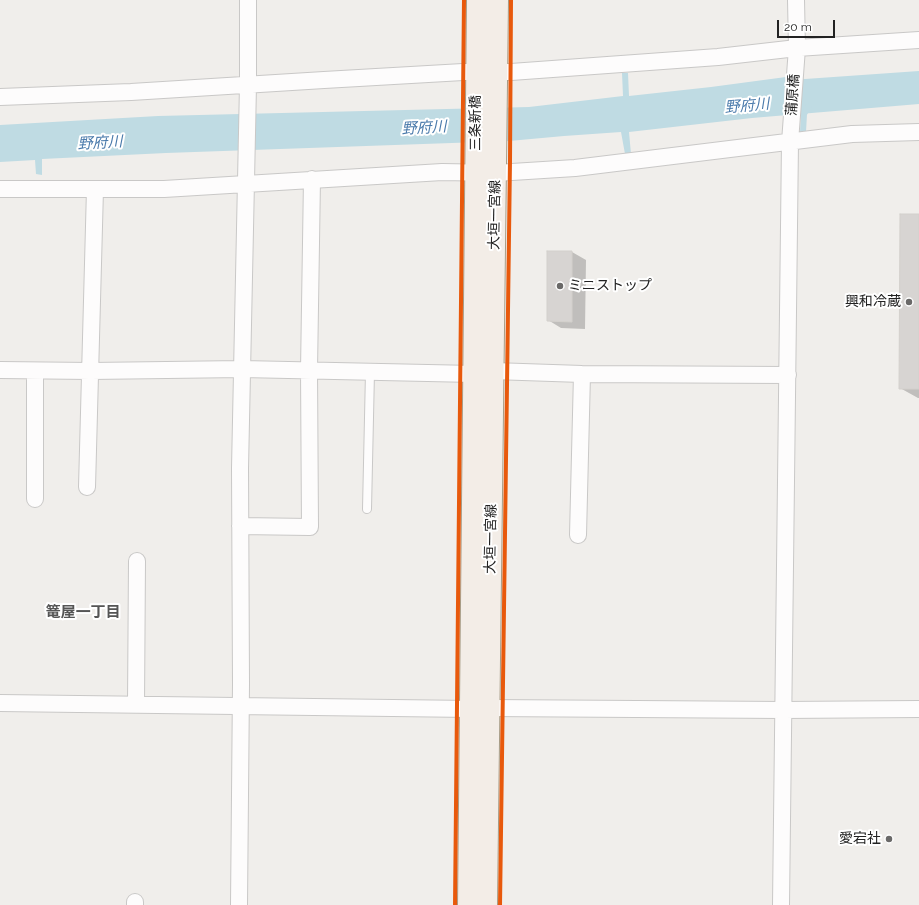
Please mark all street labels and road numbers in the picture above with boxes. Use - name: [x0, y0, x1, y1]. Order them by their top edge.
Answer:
- street label: 蒲原橋: [783, 73, 803, 117]
- street label: 三条新橋: [468, 95, 484, 151]
- street label: 大垣一宮線: [486, 180, 504, 250]
- street label: 大垣一宮線: [482, 504, 500, 574]

